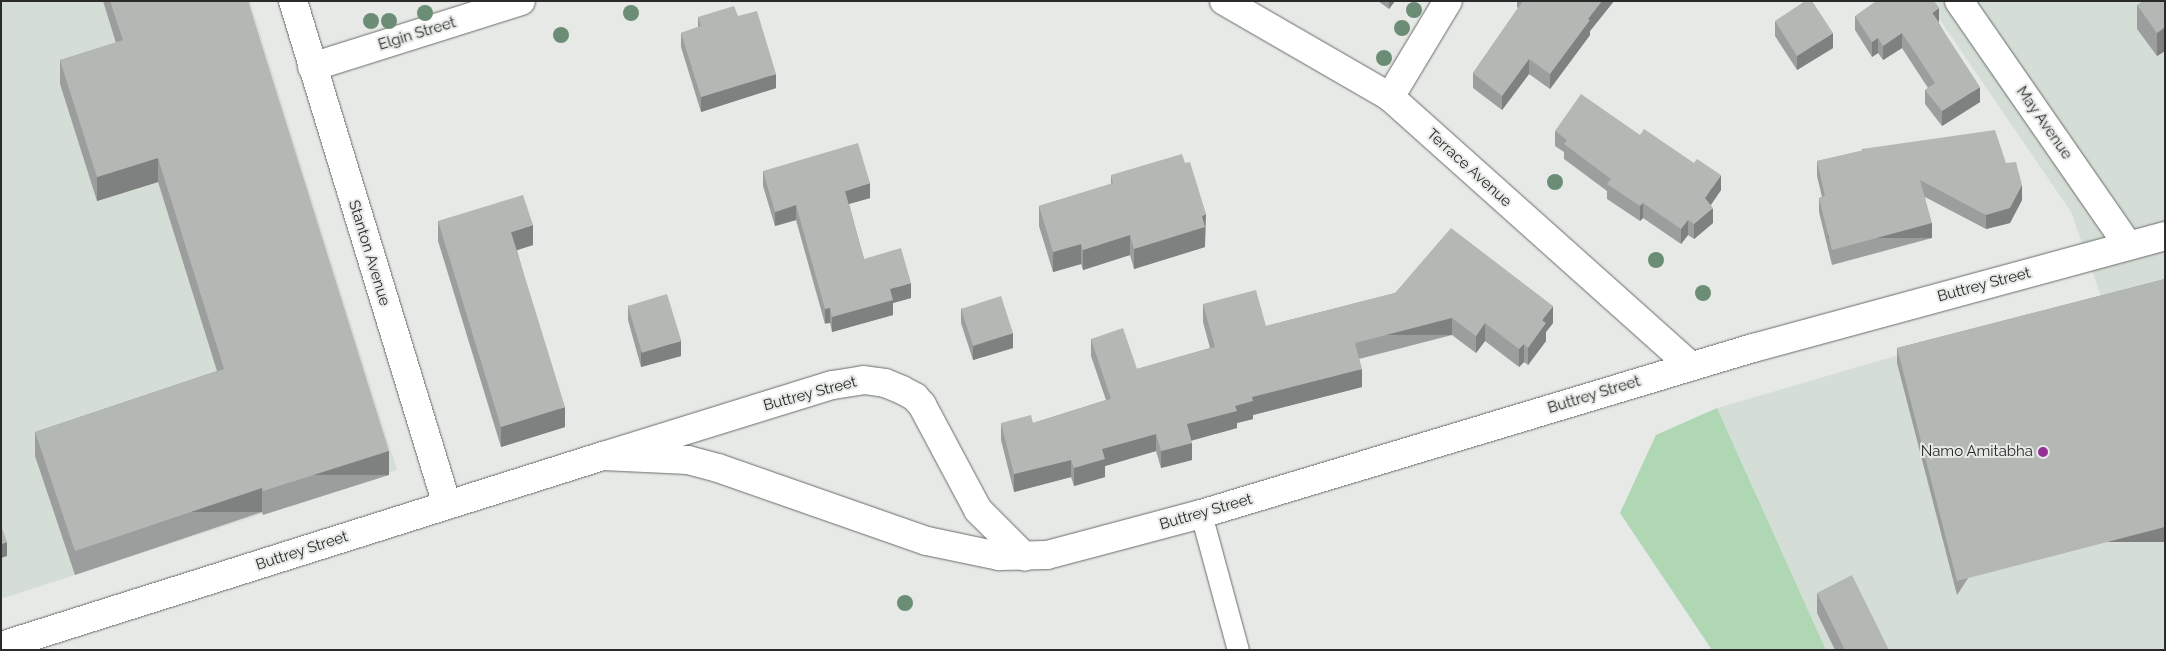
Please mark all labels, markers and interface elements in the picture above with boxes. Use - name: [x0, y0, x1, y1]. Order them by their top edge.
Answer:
- street label: Elgin Street: [376, 14, 458, 54]
- street label: May Avenue: [2012, 83, 2076, 163]
- street label: Terrace Avenue: [1423, 125, 1515, 211]
- street label: Stanton Avenue: [344, 198, 394, 308]
- street label: Buttrey Street: [1935, 264, 2033, 306]
- street label: Buttrey Street: [1545, 372, 1643, 418]
- street label: Buttrey Street: [761, 373, 859, 415]
- place label: Namo Amitabha: [1920, 443, 2033, 461]
- marker: Namo Amitabha: [2037, 446, 2049, 458]
- street label: Buttrey Street: [1157, 490, 1255, 534]
- street label: Buttrey Street: [254, 528, 350, 574]

